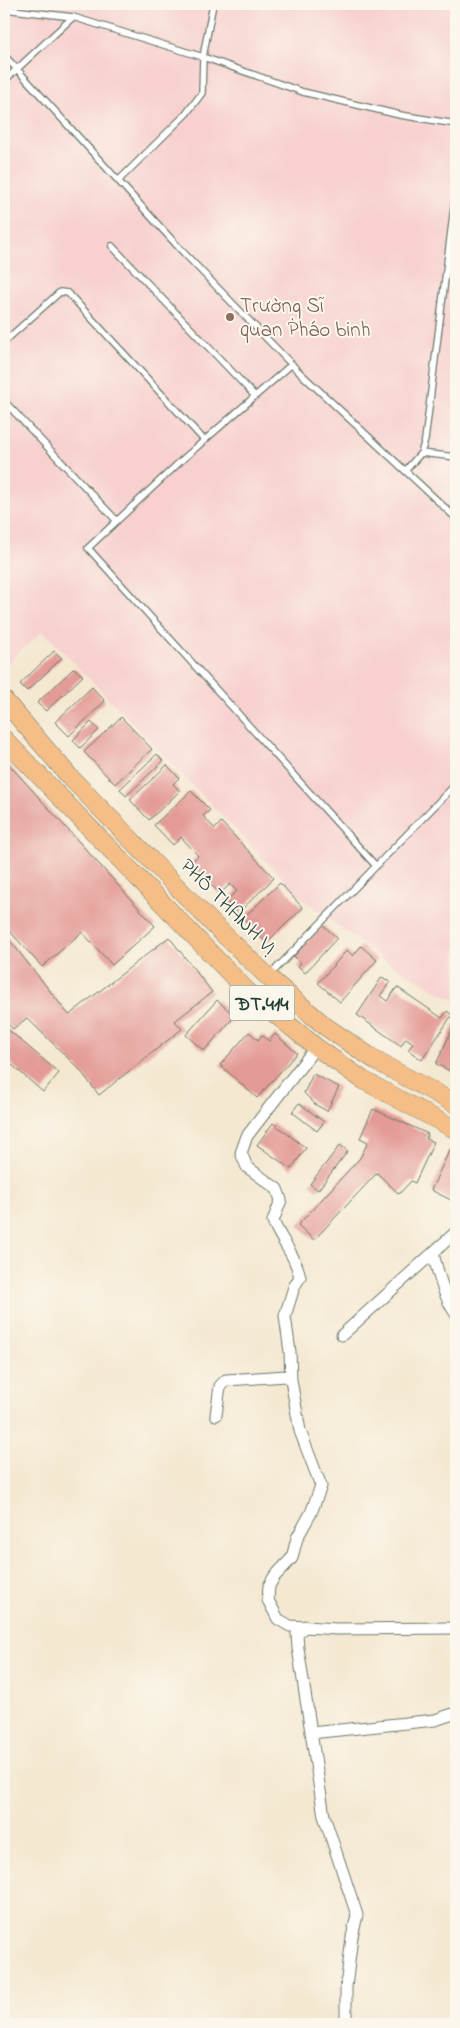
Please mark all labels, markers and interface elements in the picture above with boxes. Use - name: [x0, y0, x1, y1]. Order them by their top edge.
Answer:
- place label: Trường Sĩ quan Pháo binh: [240, 292, 371, 346]
- marker: Trường Sĩ quan Pháo binh: [224, 311, 236, 323]
- street label: PHỐ THANH VỊ: [173, 852, 283, 963]
- road number: ĐT.414: [230, 986, 294, 1020]

